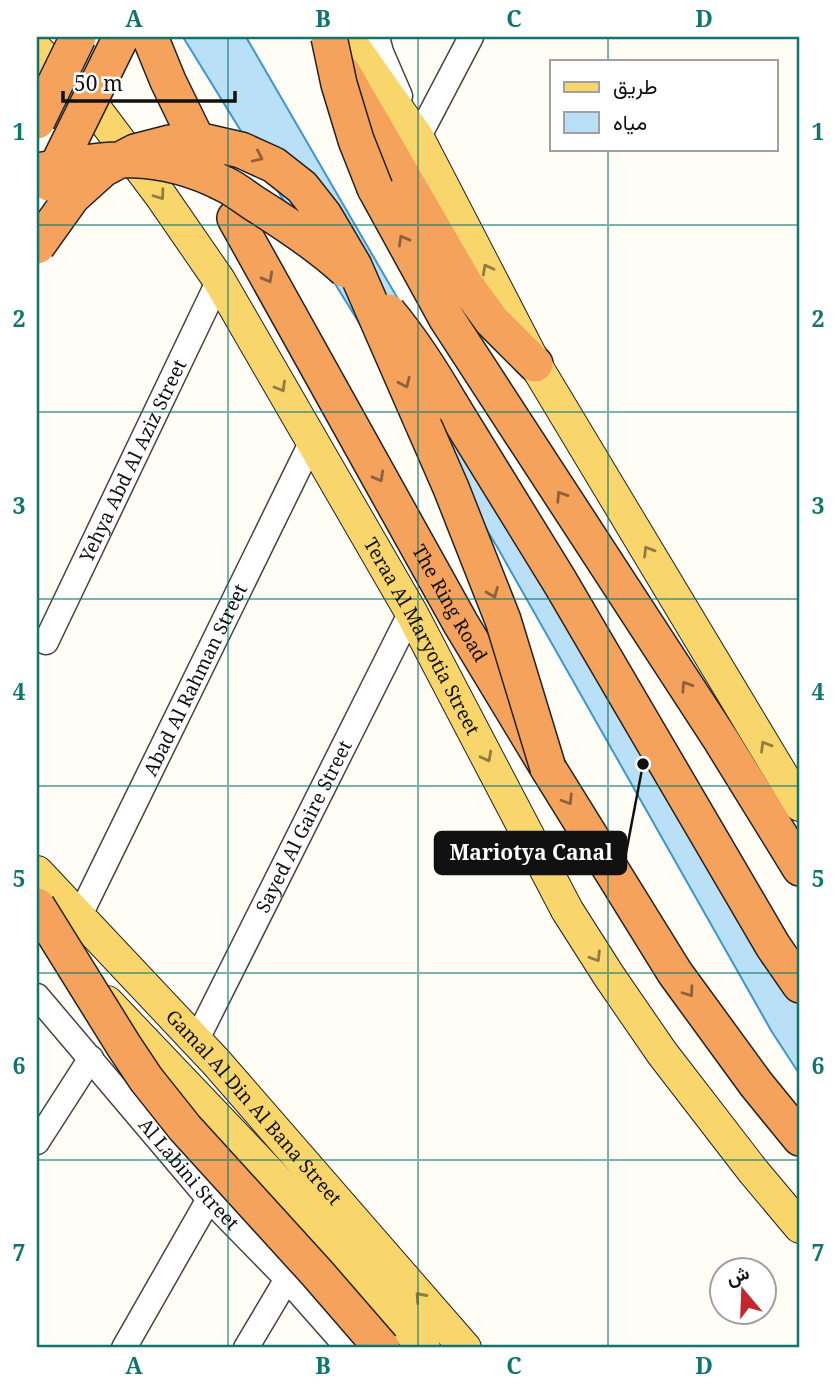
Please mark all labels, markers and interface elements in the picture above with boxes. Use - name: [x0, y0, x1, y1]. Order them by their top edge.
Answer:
- text: A: [125, 2, 143, 34]
- text: B: [315, 2, 331, 34]
- text: C: [506, 2, 522, 34]
- text: D: [695, 2, 713, 34]
- scale bar: [63, 60, 234, 104]
- legend: [550, 60, 778, 150]
- text: 50 m: [74, 69, 123, 97]
- text: طريق: [613, 72, 658, 100]
- text: مياه: [613, 108, 647, 136]
- text: 1: [13, 115, 26, 147]
- text: 1: [812, 115, 825, 147]
- one-way arrow: [250, 149, 263, 163]
- one-way arrow: [152, 187, 165, 200]
- one-way arrow: [398, 235, 411, 247]
- one-way arrow: [481, 263, 495, 276]
- one-way arrow: [260, 270, 273, 283]
- text: 2: [13, 302, 26, 334]
- text: 2: [812, 302, 825, 334]
- street label: Yehya Abd Al Aziz Street: [73, 355, 192, 567]
- one-way arrow: [397, 376, 411, 389]
- one-way arrow: [273, 380, 286, 393]
- one-way arrow: [371, 469, 384, 482]
- text: 3: [13, 489, 26, 521]
- text: 3: [812, 489, 825, 521]
- one-way arrow: [557, 490, 570, 503]
- street label: Teraa Al Maryotia Street: [358, 533, 486, 740]
- street label: The Ring Road: [406, 540, 494, 667]
- one-way arrow: [643, 546, 656, 559]
- street label: Abad Al Rahman Street: [137, 579, 253, 780]
- one-way arrow: [484, 587, 498, 599]
- text: 4: [13, 675, 26, 707]
- text: 4: [812, 675, 825, 707]
- one-way arrow: [682, 681, 694, 694]
- street label: Sayed Al Gaire Street: [249, 735, 358, 917]
- one-way arrow: [760, 741, 773, 754]
- one-way arrow: [479, 750, 493, 762]
- one-way arrow: [559, 792, 572, 805]
- callout: Mariotya Canal: [435, 832, 626, 874]
- text: Mariotya Canal: [449, 838, 613, 866]
- text: 5: [13, 862, 26, 894]
- text: 5: [812, 862, 825, 894]
- one-way arrow: [588, 949, 601, 962]
- one-way arrow: [681, 984, 693, 997]
- street label: Gamal Al Din Al Bana Street: [160, 1004, 348, 1211]
- text: 6: [13, 1049, 26, 1081]
- text: 6: [812, 1049, 825, 1081]
- street label: Al Labini Street: [133, 1112, 245, 1236]
- text: 7: [13, 1236, 26, 1268]
- text: 7: [812, 1236, 825, 1268]
- north arrow: [708, 1256, 778, 1326]
- text: ش: [722, 1259, 753, 1291]
- one-way arrow: [416, 1292, 428, 1305]
- text: A: [125, 1349, 143, 1381]
- text: B: [315, 1349, 331, 1381]
- text: C: [506, 1349, 522, 1381]
- text: D: [695, 1349, 713, 1381]

